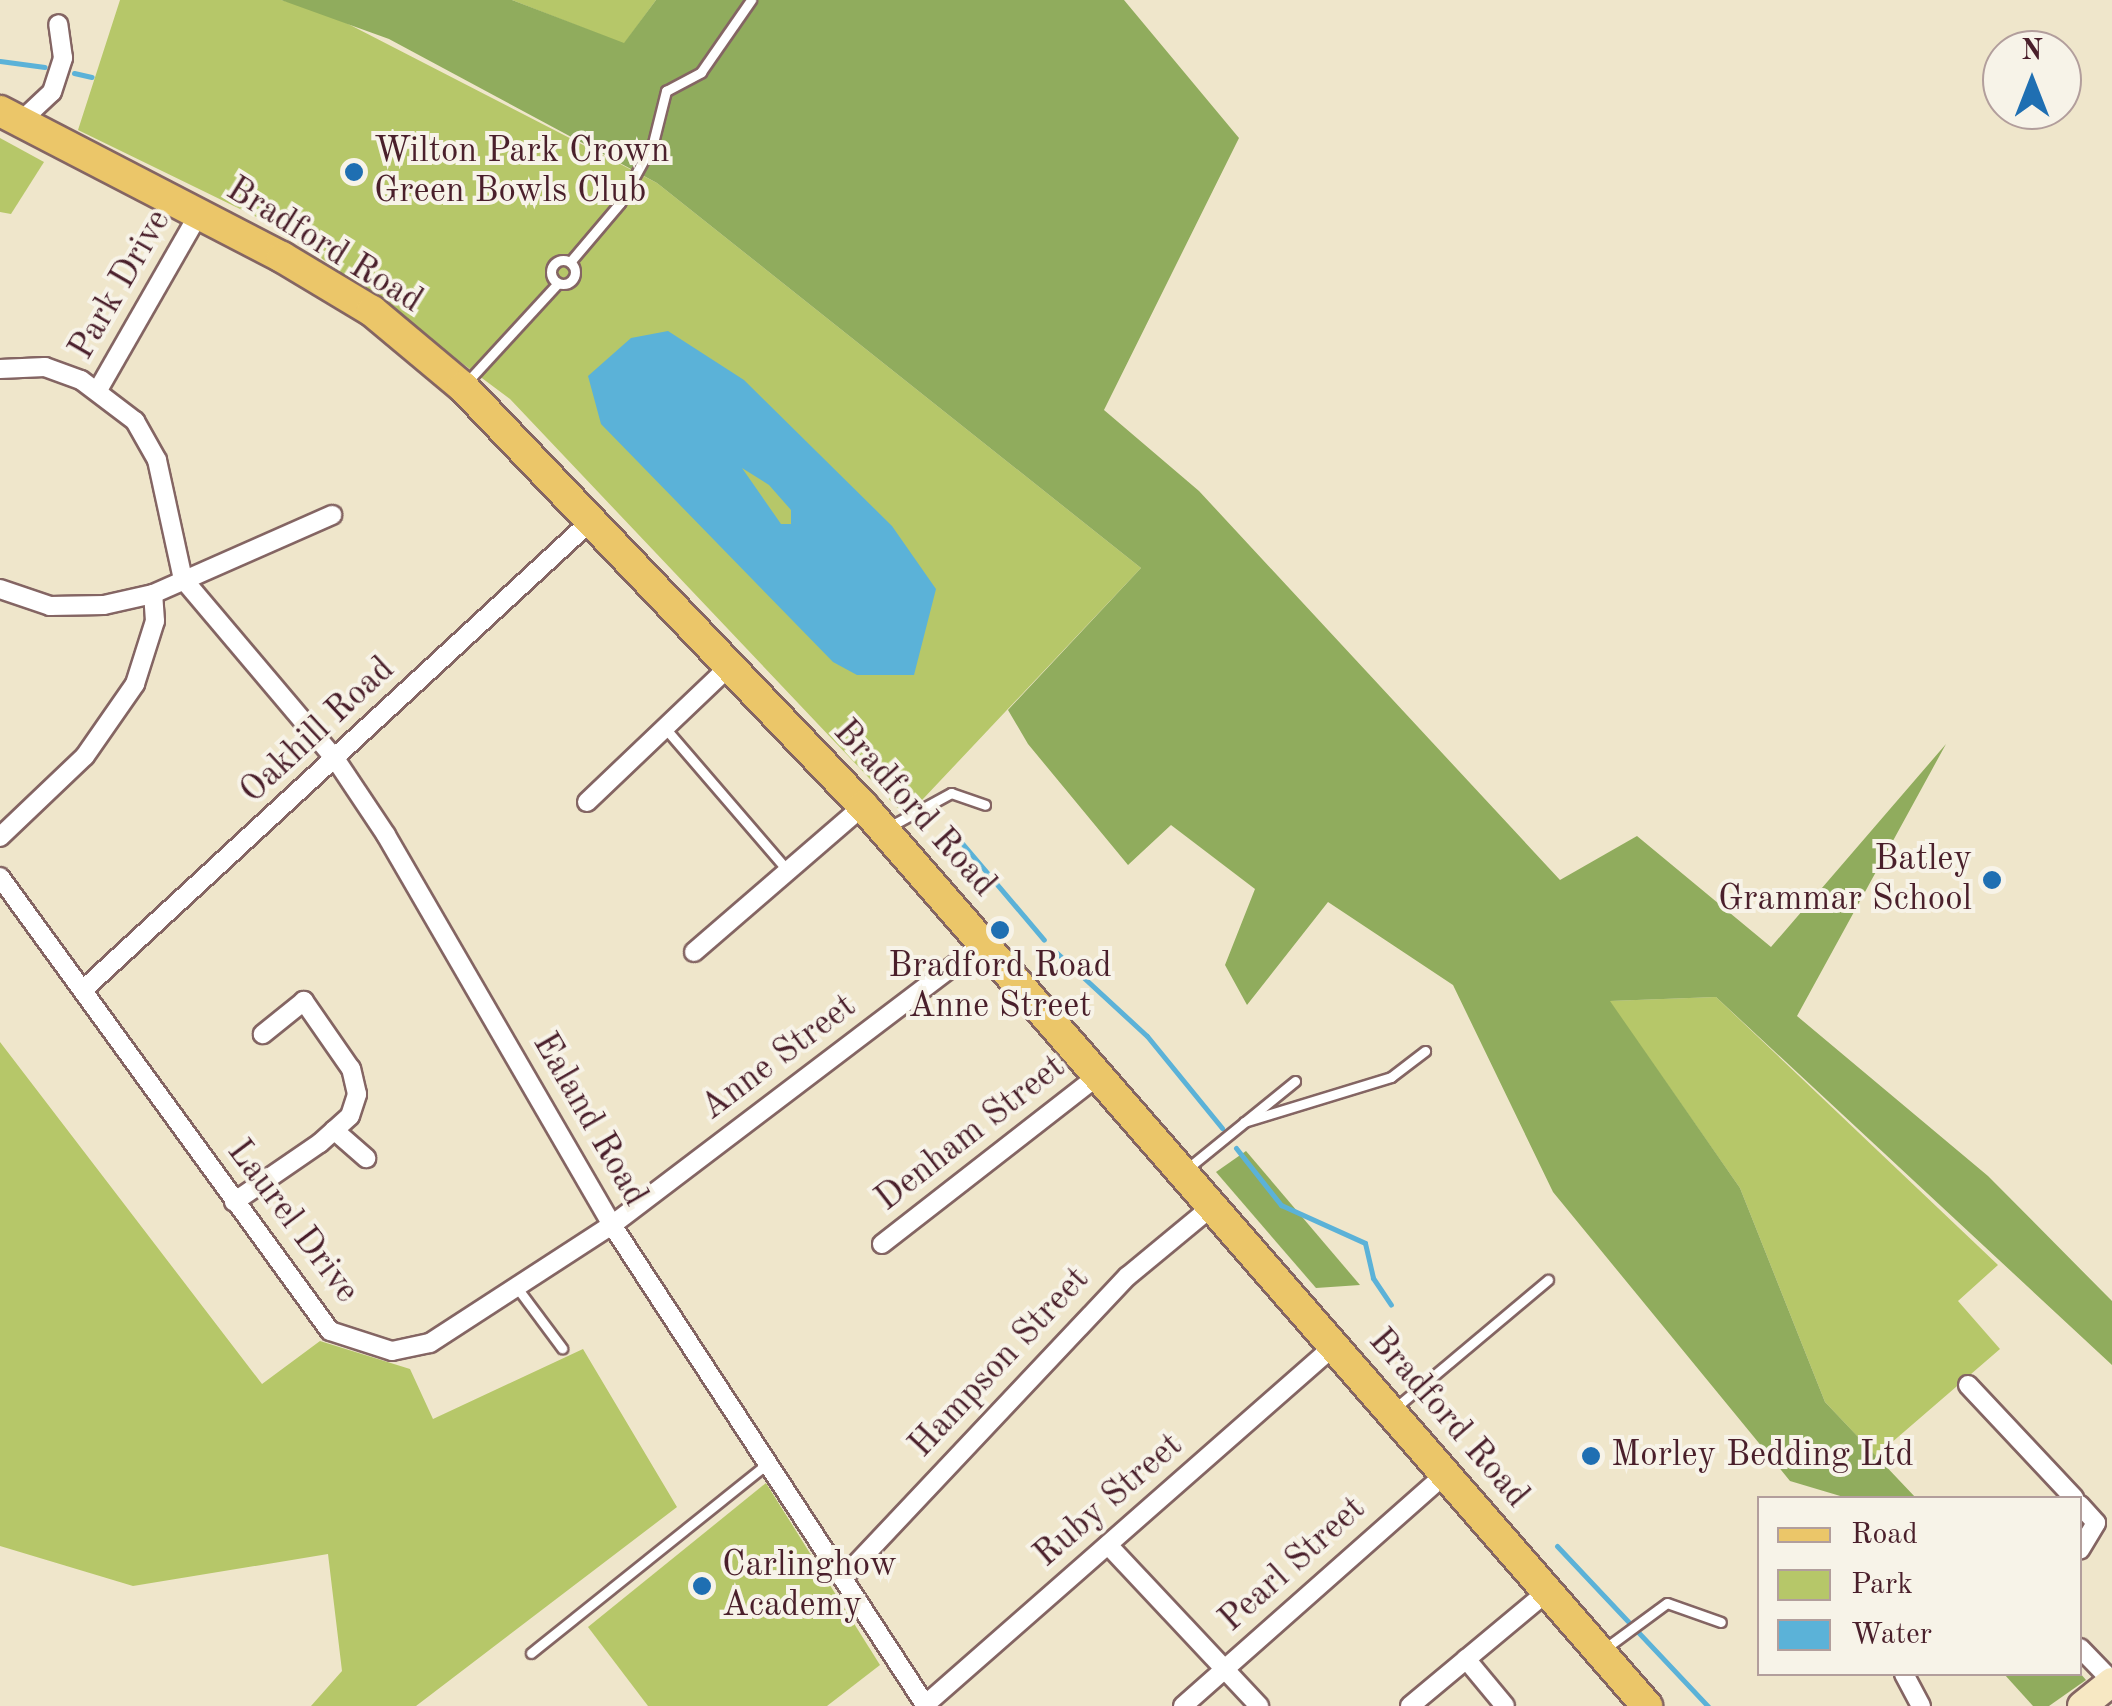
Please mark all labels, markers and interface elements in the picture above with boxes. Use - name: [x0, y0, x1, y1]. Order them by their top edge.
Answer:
- north arrow: [1982, 30, 2082, 130]
- text: N: [2021, 38, 2043, 66]
- place label: Wilton Park Crown Green Bowls Club: [374, 131, 670, 213]
- marker: Wilton Park Crown Green Bowls Club: [343, 161, 365, 183]
- street label: Bradford Road: [218, 169, 430, 323]
- street label: Park Drive: [61, 203, 181, 367]
- street label: Oakhill Road: [232, 649, 404, 813]
- street label: Bradford Road: [824, 712, 1004, 906]
- place label: Batley Grammar School: [1718, 839, 1972, 921]
- marker: Batley Grammar School: [1981, 869, 2003, 891]
- marker: Bradford Road Anne Street: [989, 919, 1011, 941]
- place label: Bradford Road Anne Street: [888, 946, 1112, 1028]
- street label: Anne Street: [693, 986, 865, 1130]
- street label: Ealand Road: [523, 1026, 655, 1214]
- street label: Denham Street: [868, 1047, 1074, 1221]
- street label: Laurel Drive: [217, 1132, 367, 1312]
- street label: Hampson Street: [901, 1259, 1099, 1467]
- street label: Bradford Road: [1359, 1321, 1537, 1517]
- street label: Ruby Street: [1026, 1425, 1192, 1577]
- place label: Morley Bedding Ltd: [1611, 1435, 1914, 1477]
- marker: Morley Bedding Ltd: [1580, 1445, 1602, 1467]
- street label: Pearl Street: [1211, 1489, 1375, 1641]
- legend: [1757, 1496, 2082, 1676]
- text: Road: [1851, 1520, 1918, 1550]
- place label: Carlinghow Academy: [722, 1545, 897, 1627]
- text: Park: [1851, 1570, 1913, 1600]
- marker: Carlinghow Academy: [691, 1575, 713, 1597]
- text: Water: [1851, 1620, 1932, 1650]

